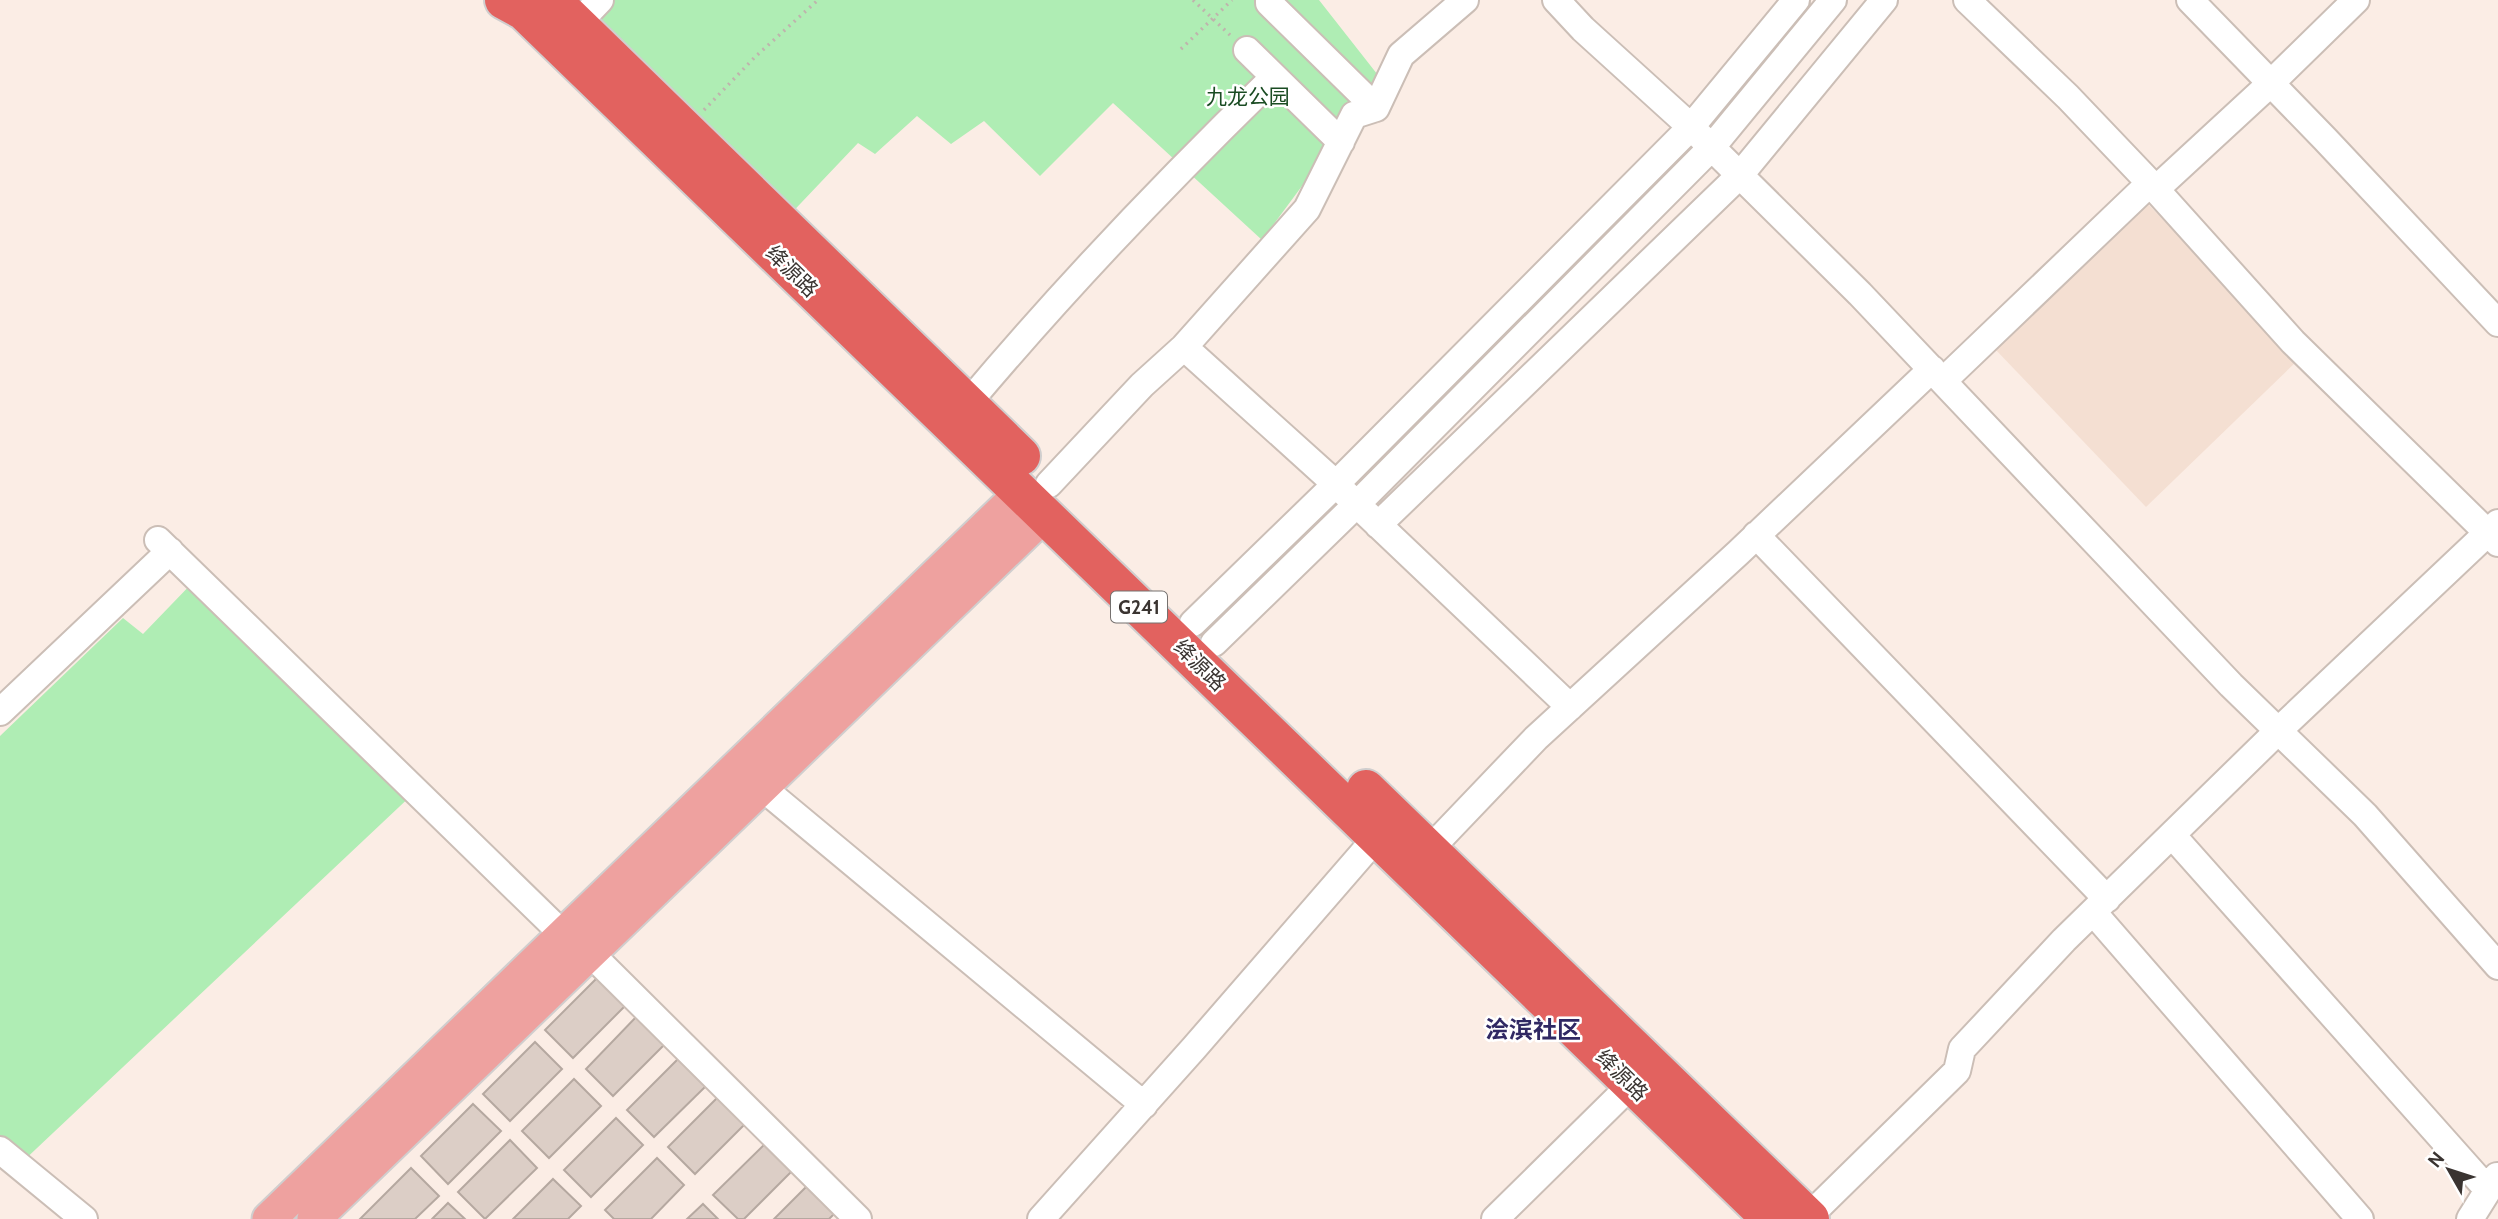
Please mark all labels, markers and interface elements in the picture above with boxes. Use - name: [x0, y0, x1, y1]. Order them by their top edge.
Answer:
- park label: 九龙公园: [1206, 84, 1290, 109]
- street label: 绛源路: [761, 240, 823, 302]
- road number: G241: [1111, 592, 1167, 622]
- street label: 绛源路: [1169, 634, 1231, 696]
- district label: 浍滨社区: [1485, 1015, 1581, 1044]
- street label: 绛源路: [1591, 1044, 1653, 1106]
- north arrow: [2414, 1135, 2484, 1205]
- text: N: [2423, 1147, 2449, 1172]

